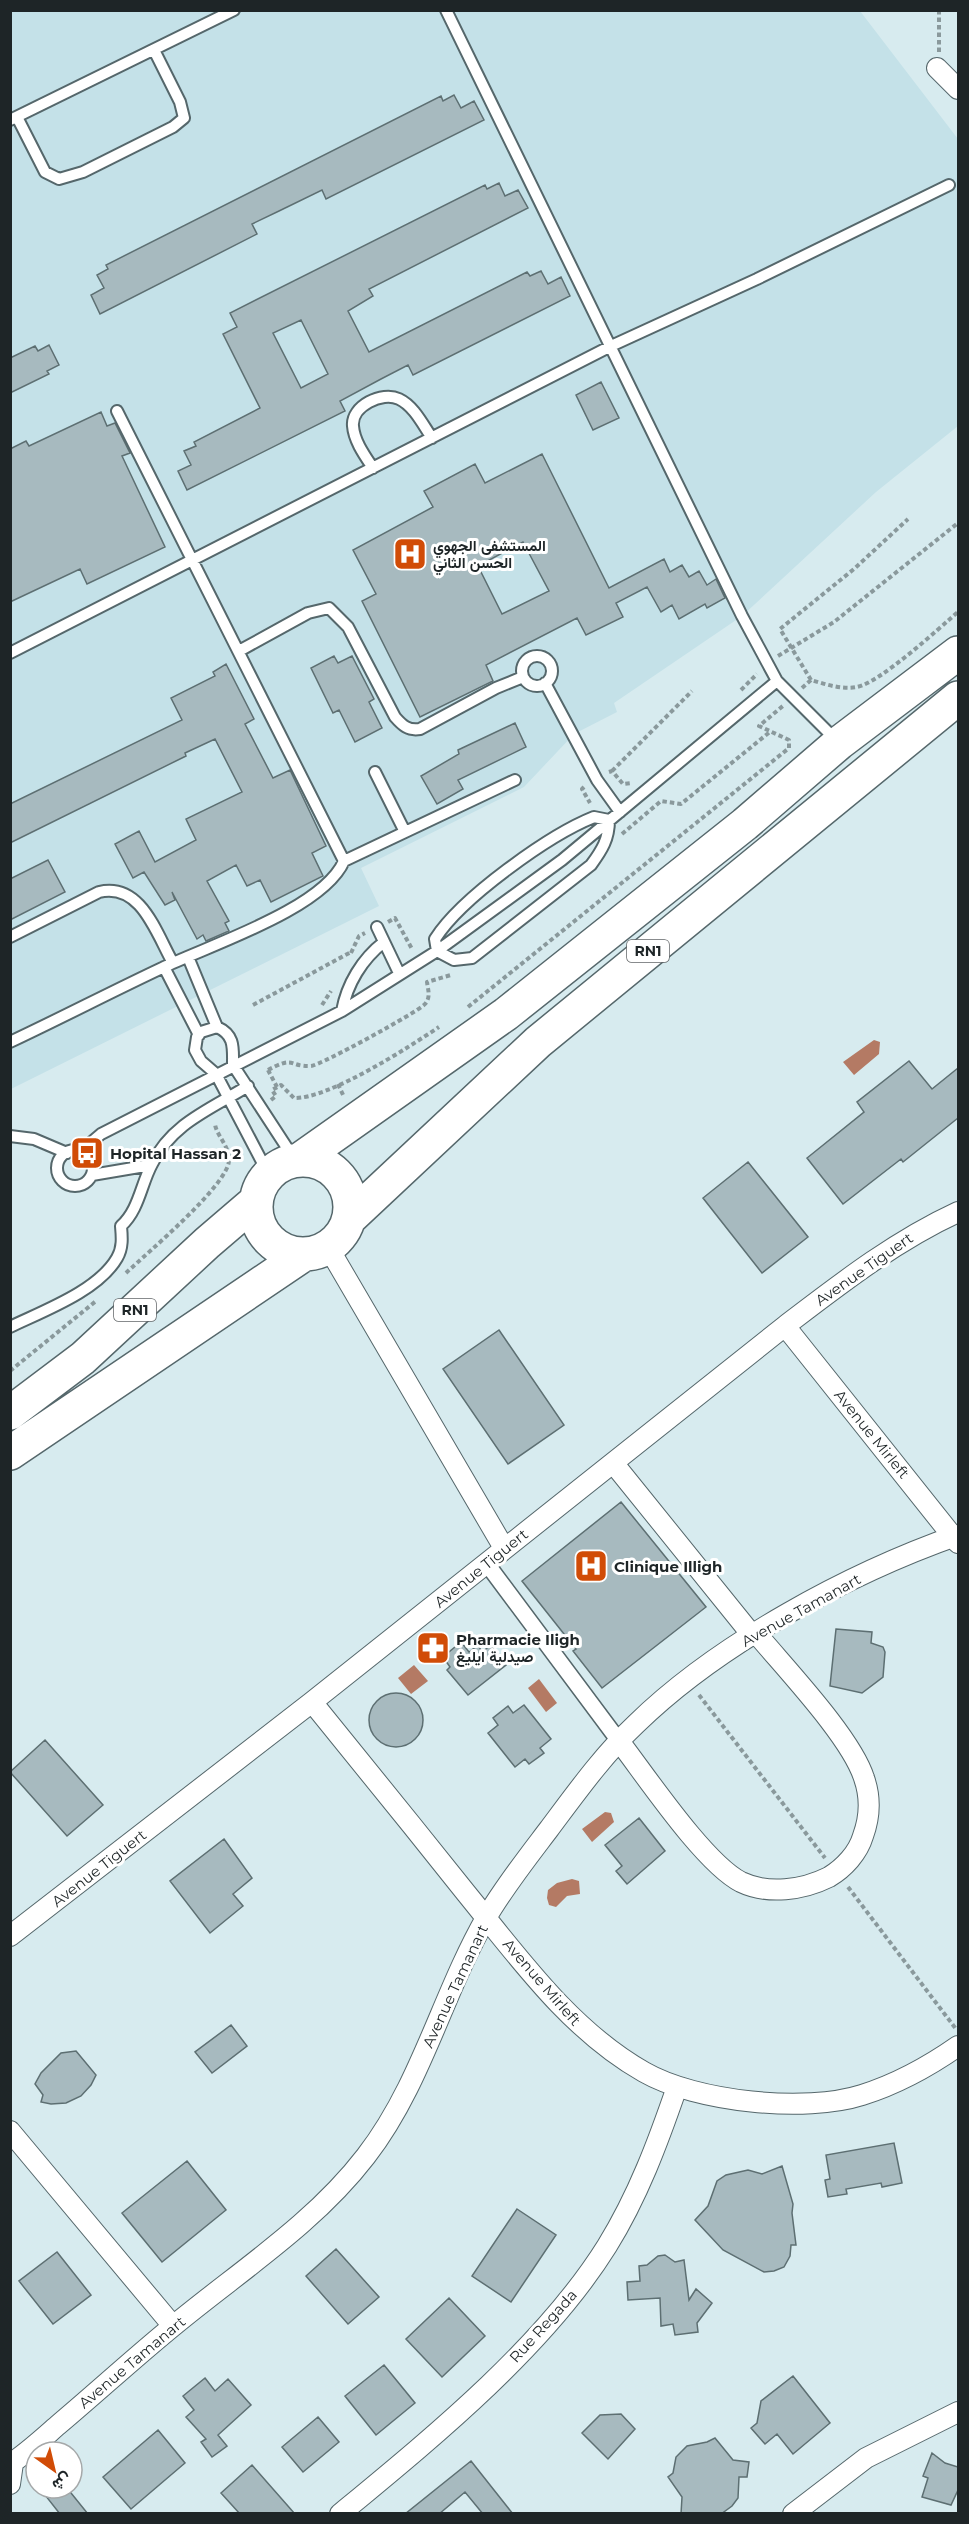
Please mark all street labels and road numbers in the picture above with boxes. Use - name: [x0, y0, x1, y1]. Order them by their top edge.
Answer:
- road number: RN1: [627, 940, 669, 962]
- street label: Avenue Tiguert: [811, 1228, 917, 1310]
- road number: RN1: [114, 1299, 156, 1321]
- street label: Avenue Mirleft: [830, 1386, 914, 1482]
- street label: Avenue Tiguert: [430, 1524, 532, 1612]
- street label: Avenue Tamanart: [738, 1569, 864, 1651]
- street label: Avenue Tiguert: [48, 1825, 150, 1911]
- street label: Avenue Tamanart: [418, 1921, 492, 2051]
- street label: Avenue Mirleft: [499, 1935, 585, 2029]
- street label: Rue Regada: [505, 2285, 581, 2367]
- street label: Avenue Tamanart: [75, 2312, 189, 2412]

